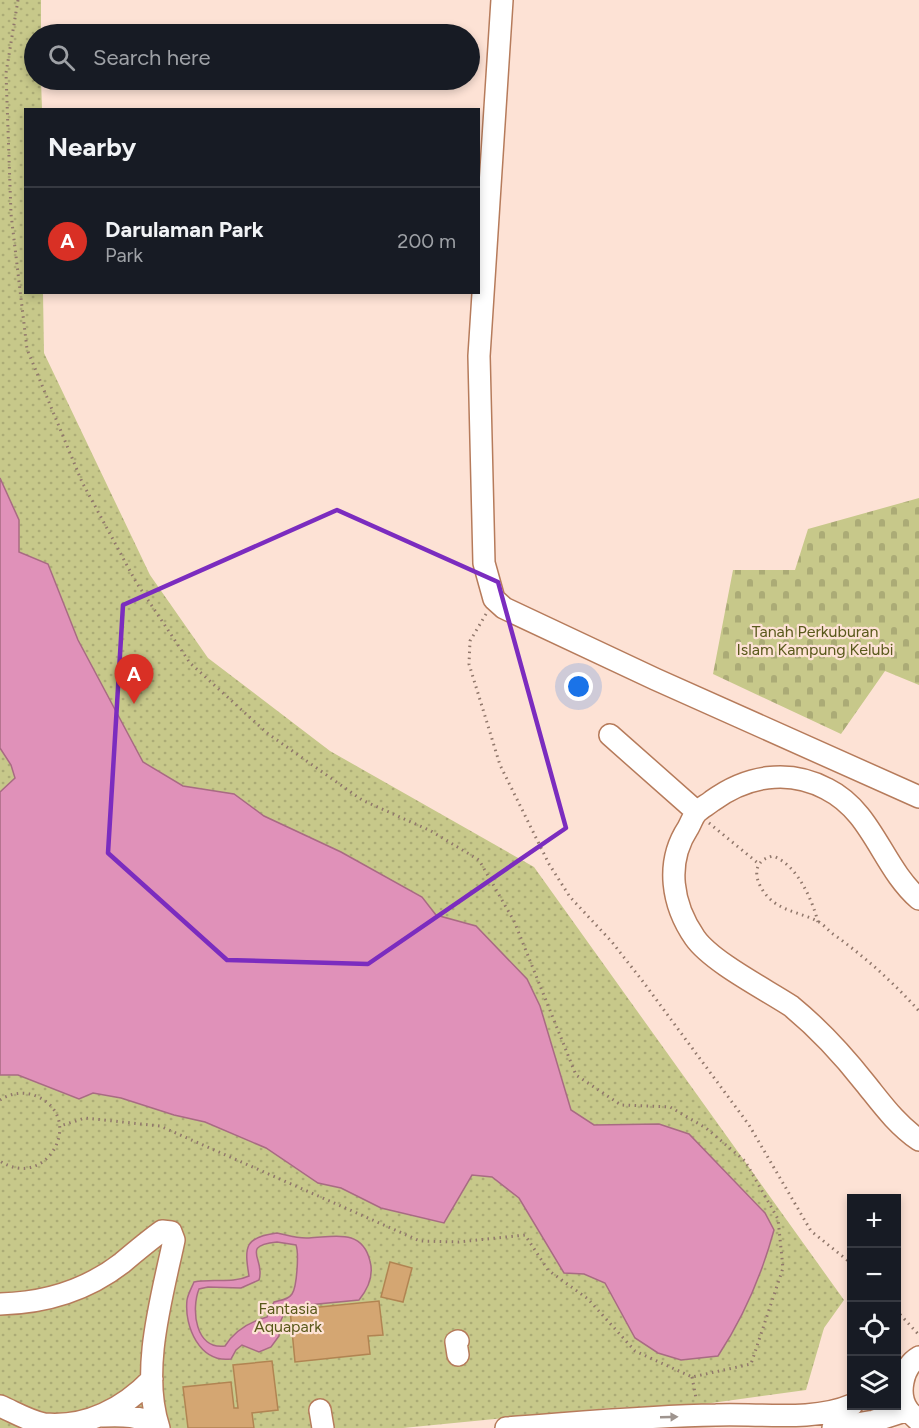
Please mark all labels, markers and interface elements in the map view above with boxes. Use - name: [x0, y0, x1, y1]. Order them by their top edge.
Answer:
- search box: [24, 24, 480, 90]
- icon: search: [45, 41, 78, 74]
- text: Search here: [93, 44, 211, 71]
- text: Nearby: [48, 131, 136, 163]
- text: Darulaman Park: [105, 216, 264, 243]
- text: A: [60, 229, 75, 253]
- text: 200 m: [397, 229, 456, 253]
- text: Park: [105, 243, 143, 267]
- park label: Tanah Perkuburan Islam Kampung Kelubi: [737, 622, 894, 659]
- pin: A: [114, 654, 154, 704]
- your location: [564, 672, 593, 701]
- map controls: [847, 1194, 901, 1410]
- button: +: [847, 1194, 901, 1248]
- button: −: [847, 1248, 901, 1302]
- park label: Fantasia Aquapark: [254, 1299, 322, 1336]
- button: locate: [847, 1302, 901, 1356]
- button: layers: [847, 1356, 901, 1410]
- one-way arrow: [659, 1412, 678, 1421]

